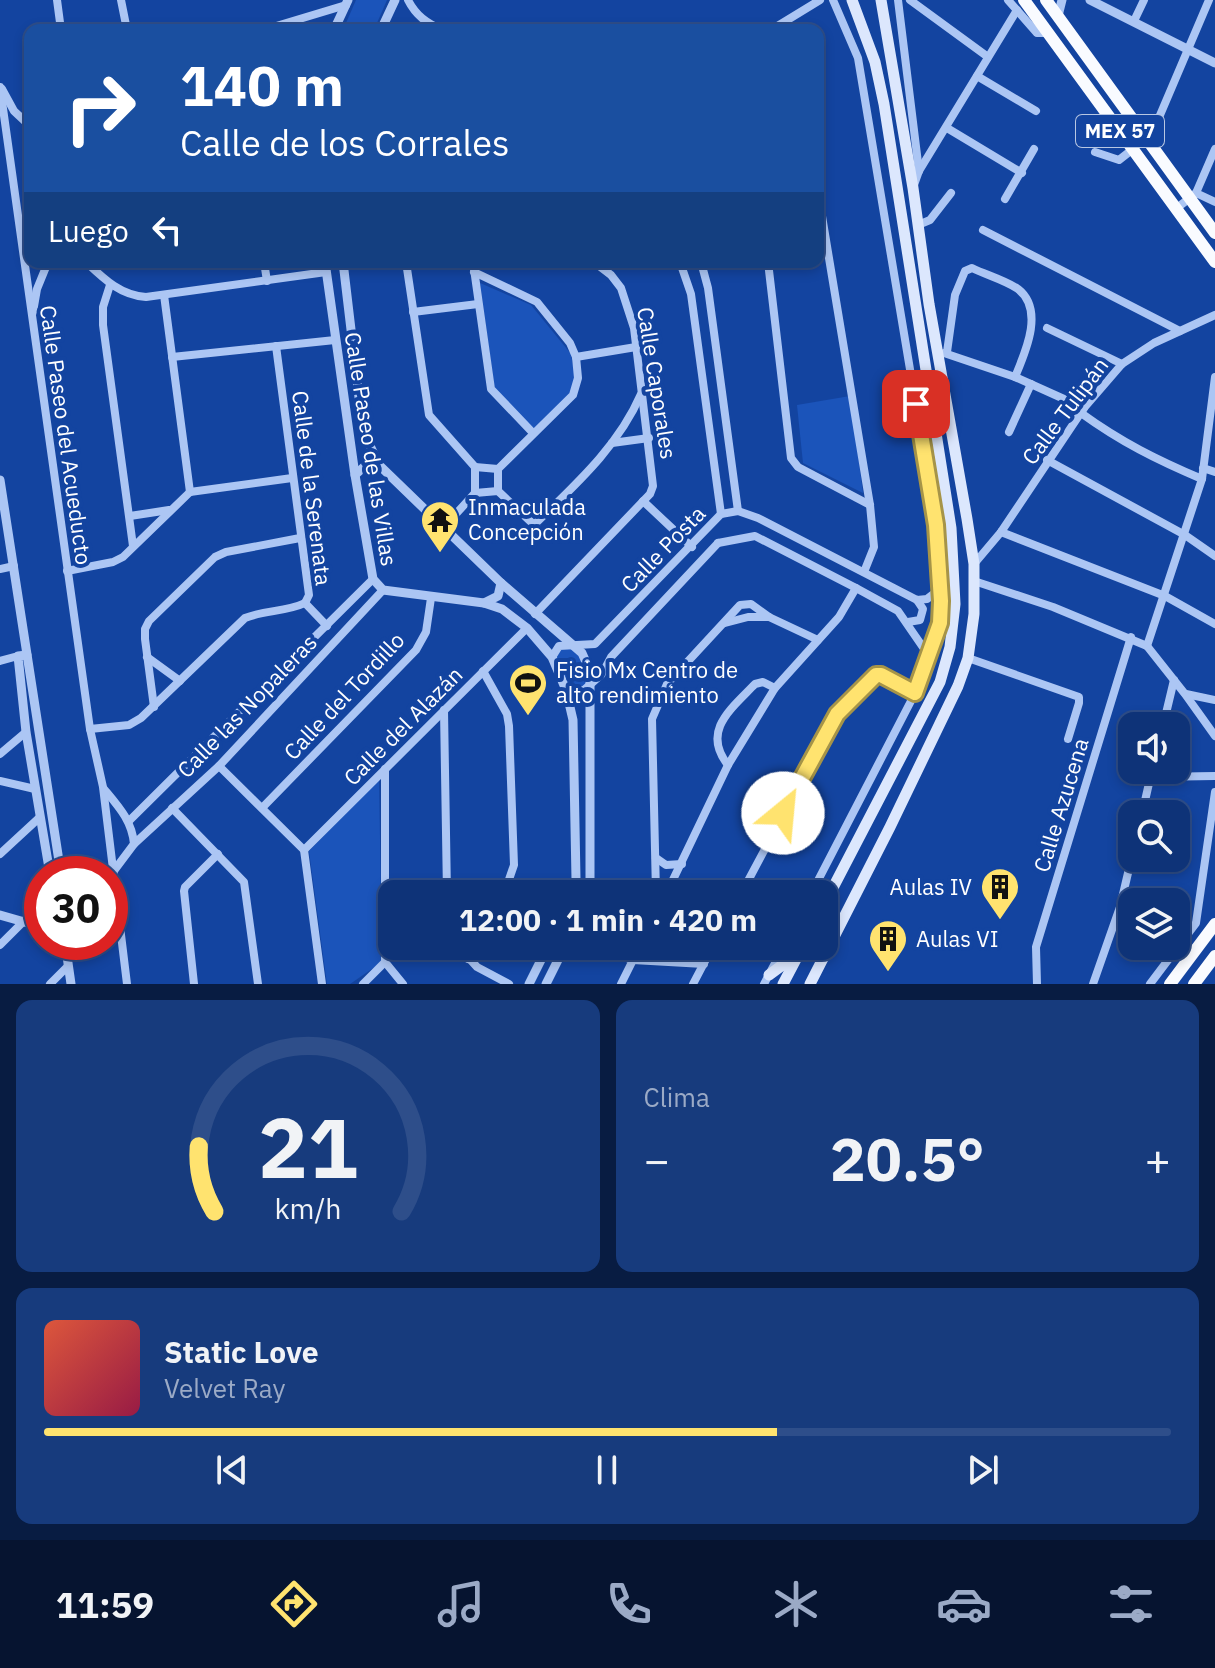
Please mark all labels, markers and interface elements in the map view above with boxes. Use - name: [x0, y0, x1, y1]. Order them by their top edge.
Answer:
- text: 140 m: [180, 49, 344, 121]
- icon: right: [48, 56, 152, 160]
- road number: MEX 57: [1076, 115, 1164, 147]
- text: Calle de los Corrales: [180, 119, 509, 166]
- icon: left: [145, 208, 189, 252]
- text: Luego: [48, 211, 129, 250]
- street label: Calle Paseo del Acueducto: [34, 303, 99, 567]
- street label: Calle Caporales: [631, 305, 684, 461]
- street label: Calle Paseo de las Villas: [339, 330, 404, 568]
- street label: Calle Tulipán: [1015, 351, 1114, 470]
- pin: [882, 370, 950, 438]
- icon: arrive: [894, 382, 938, 426]
- street label: Calle de la Serenata: [286, 389, 339, 587]
- place label: Inmaculada Concepción: [468, 492, 586, 546]
- temple icon: Inmaculada Concepción: [419, 499, 461, 554]
- street label: Calle Posta: [614, 499, 711, 598]
- street label: Calle del Tordillo: [277, 626, 410, 766]
- street label: Calle las Nopaleras: [171, 628, 323, 784]
- place label: Fisio Mx Centro de alto rendimiento: [556, 655, 738, 709]
- street label: Calle del Alazán: [337, 660, 468, 791]
- sports icon: Fisio Mx Centro de alto rendimiento: [507, 662, 549, 717]
- map controls: [1118, 712, 1190, 960]
- button: sound: [1118, 712, 1190, 784]
- street label: Calle Azucena: [1026, 734, 1095, 875]
- position arrow: [741, 771, 825, 855]
- button: search: [1118, 800, 1190, 872]
- speed limit sign: 30: [24, 856, 128, 960]
- building icon: Aulas IV: [979, 866, 1021, 921]
- place label: Aulas IV: [890, 872, 972, 901]
- button: layers: [1118, 888, 1190, 960]
- text: 12:00 · 1 min · 420 m: [459, 900, 757, 939]
- building icon: Aulas VI: [867, 918, 909, 973]
- place label: Aulas VI: [916, 924, 998, 953]
- text: Clima: [644, 1080, 710, 1114]
- text: 21: [258, 1093, 358, 1201]
- text: 20.5°: [830, 1119, 985, 1198]
- text: −: [644, 1131, 670, 1188]
- text: +: [1145, 1131, 1171, 1188]
- text: km/h: [274, 1190, 341, 1227]
- text: Static Love: [164, 1332, 319, 1371]
- text: Velvet Ray: [164, 1371, 285, 1405]
- icon: previous: [210, 1448, 254, 1492]
- icon: pause: [585, 1448, 629, 1492]
- icon: next: [961, 1448, 1005, 1492]
- icon: directions: [266, 1576, 322, 1632]
- icon: music: [433, 1576, 489, 1632]
- icon: phone: [601, 1576, 657, 1632]
- icon: climate: [768, 1576, 824, 1632]
- icon: car: [936, 1576, 992, 1632]
- icon: filters: [1103, 1576, 1159, 1632]
- text: 11:59: [56, 1581, 154, 1628]

